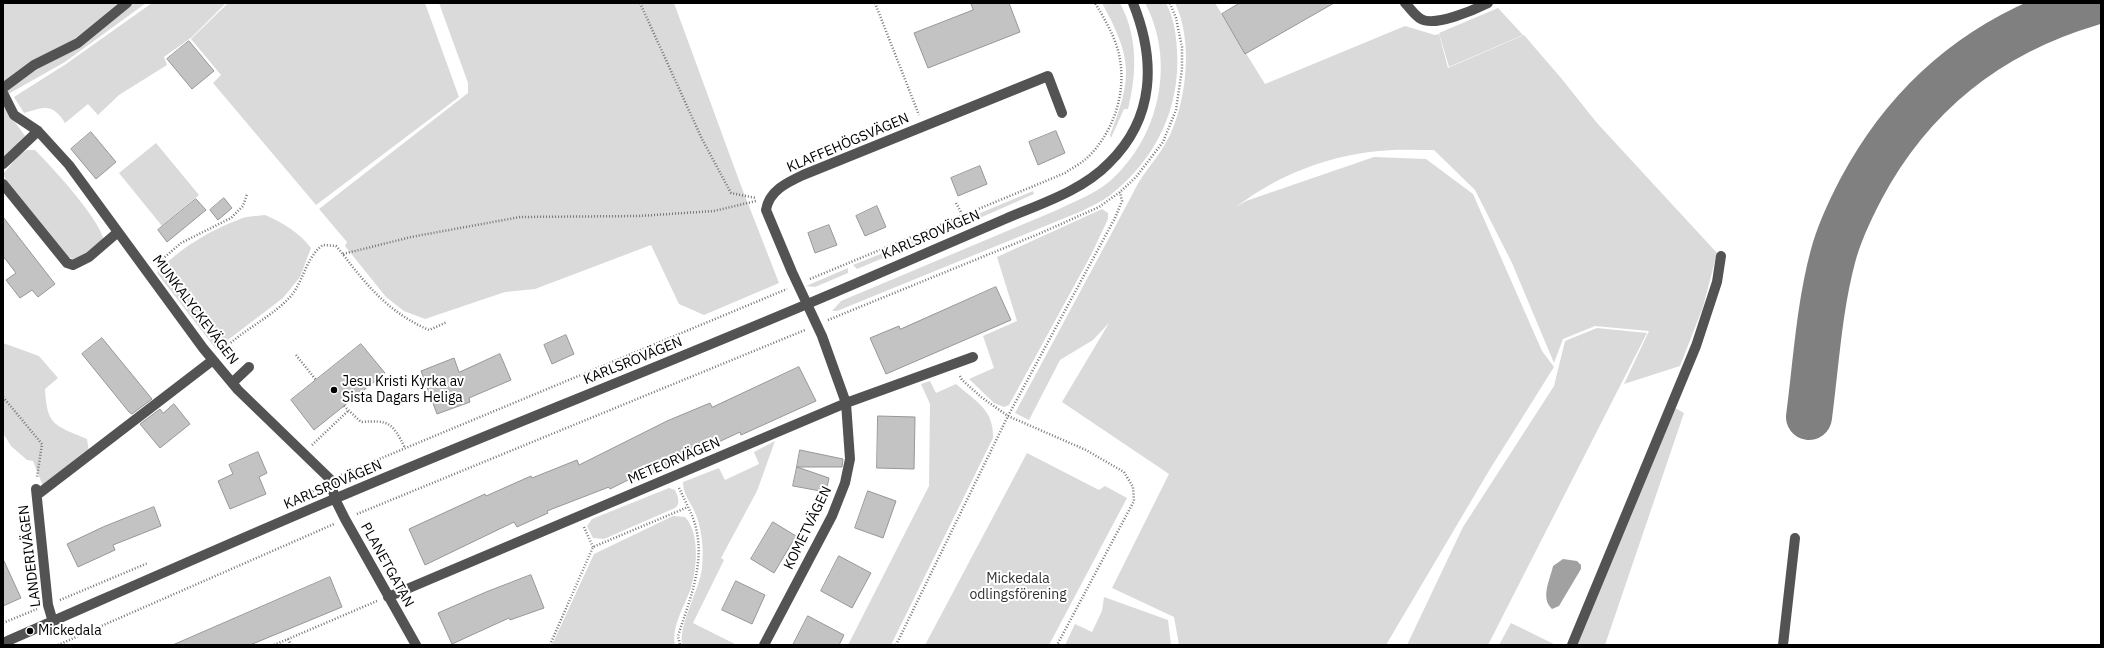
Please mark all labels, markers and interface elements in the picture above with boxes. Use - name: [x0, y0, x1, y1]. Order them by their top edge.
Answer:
- street label: KLAFFEHÖGSVÄGEN: [784, 110, 912, 176]
- street label: KARLSROVÄGEN: [879, 207, 983, 263]
- street label: MUNKALYCKEVÄGEN: [148, 252, 242, 368]
- street label: KARLSROVÄGEN: [581, 334, 685, 388]
- place label: Jesu Kristi Kyrka av Sista Dagars Heliga: [342, 374, 464, 406]
- marker: Jesu Kristi Kyrka av Sista Dagars Heliga: [329, 385, 339, 395]
- street label: METEORVÄGEN: [625, 434, 723, 488]
- street label: KARLSROVÄGEN: [281, 457, 385, 513]
- street label: KOMETVÄGEN: [781, 484, 835, 572]
- street label: LANDERIVÄGEN: [15, 504, 45, 608]
- street label: PLANETGATAN: [357, 520, 417, 610]
- park label: Mickedala odlingsförening: [969, 571, 1067, 604]
- place label: Mickedala: [38, 623, 102, 639]
- marker: Mickedala: [25, 626, 35, 636]

